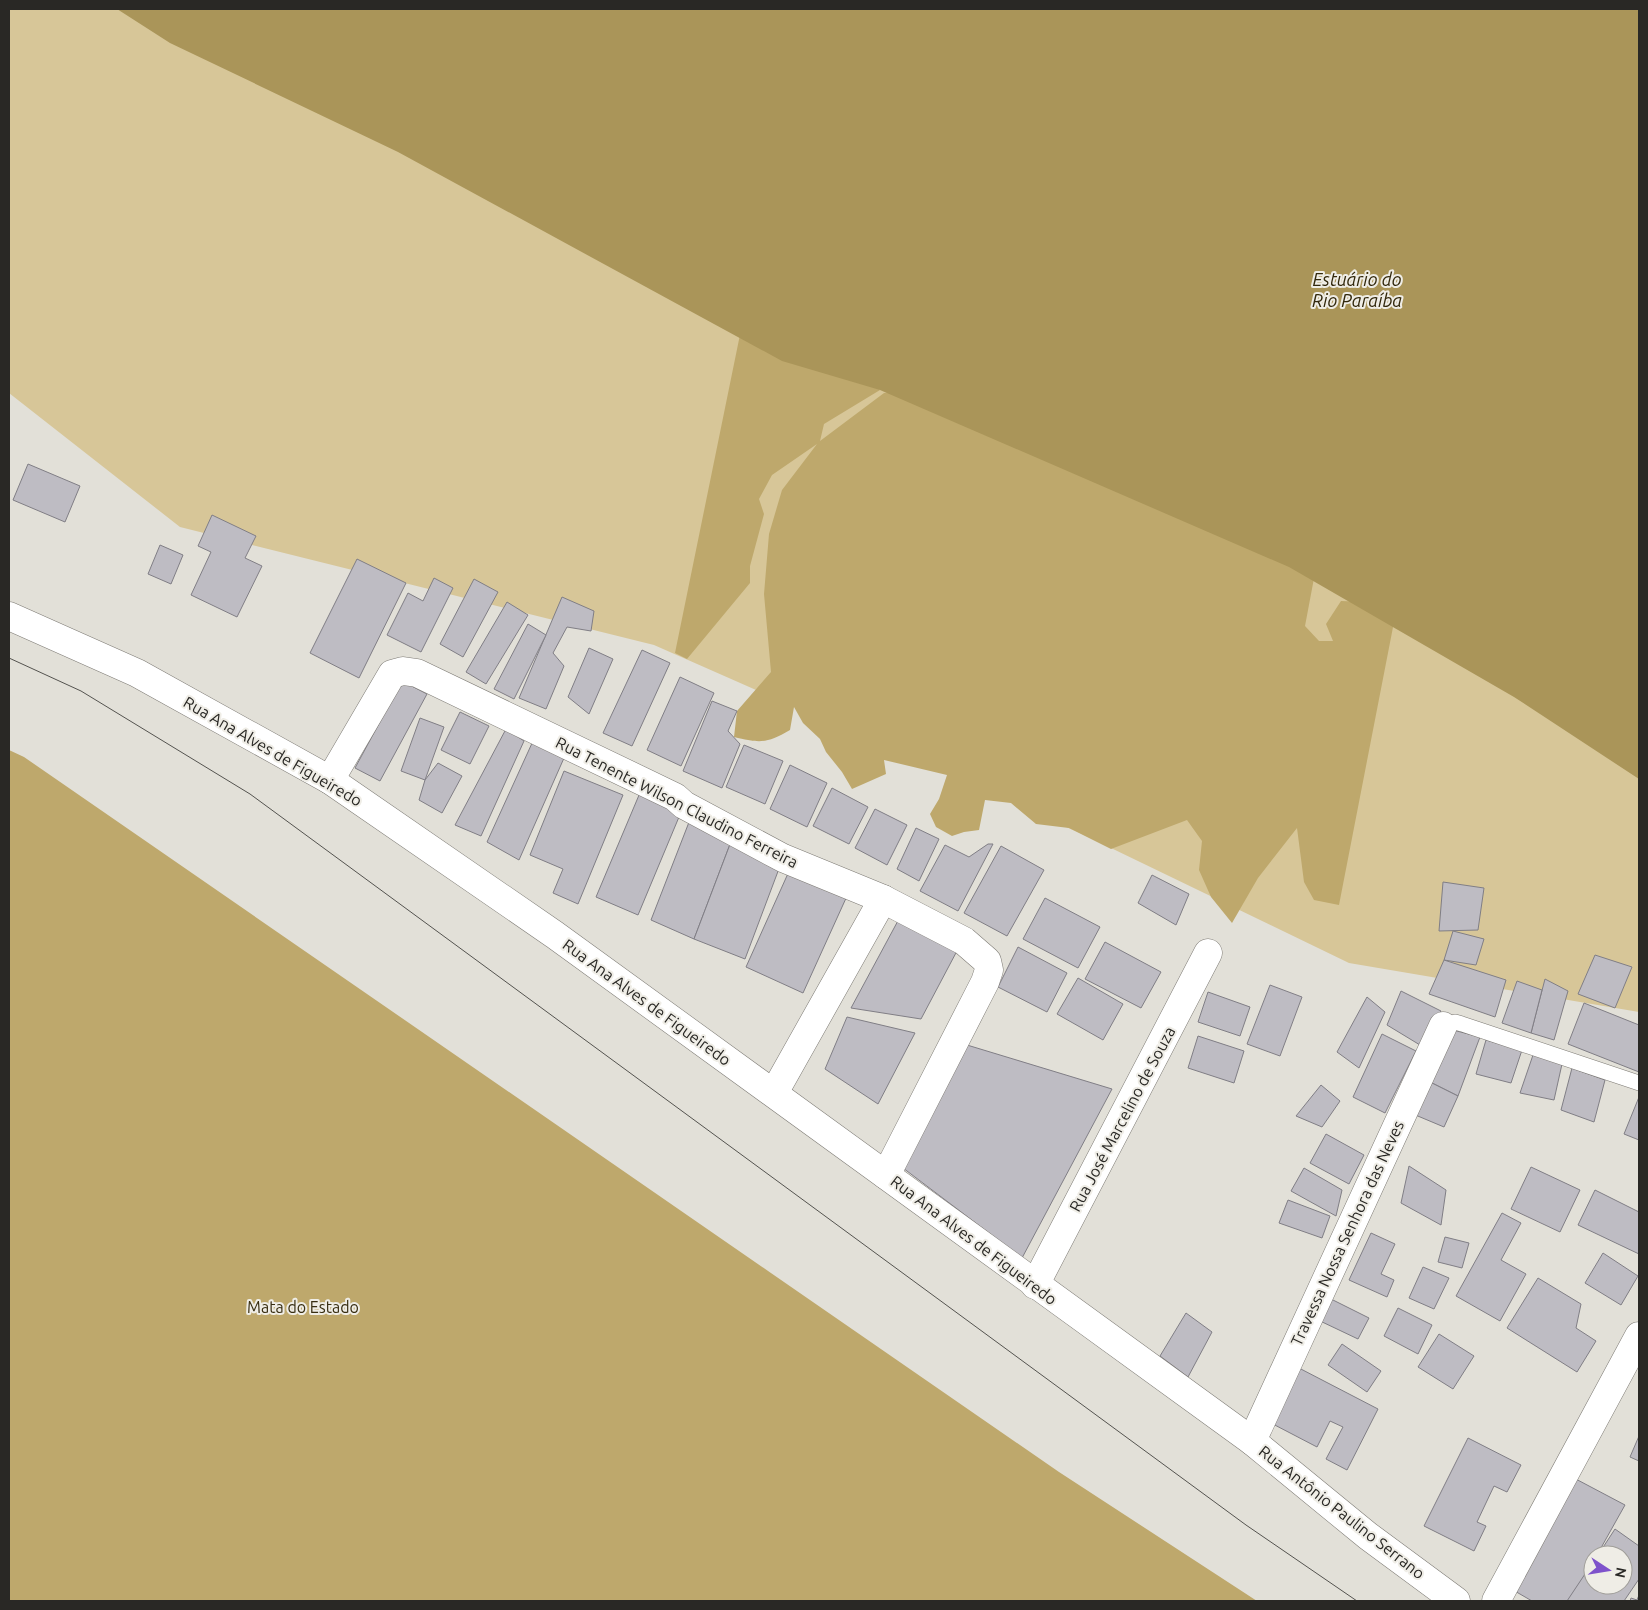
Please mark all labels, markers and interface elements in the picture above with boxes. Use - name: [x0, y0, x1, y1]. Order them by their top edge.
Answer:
- water label: Estuário do Rio Paraíba: [1312, 269, 1402, 310]
- street label: Rua Ana Alves de Figueiredo: [181, 692, 365, 810]
- street label: Rua Tenente Wilson Claudino Ferreira: [553, 733, 801, 871]
- street label: Rua Ana Alves de Figueiredo: [560, 935, 734, 1069]
- street label: Rua José Marcelino de Souza: [1066, 1024, 1178, 1214]
- street label: Travessa Nossa Senhora das Neves: [1287, 1118, 1407, 1348]
- street label: Rua Ana Alves de Figueiredo: [888, 1172, 1060, 1308]
- park label: Mata do Estado: [247, 1298, 359, 1316]
- street label: Rua Antônio Paulino Serrano: [1256, 1442, 1428, 1582]
- north arrow: [1583, 1545, 1633, 1595]
- text: N: [1612, 1566, 1630, 1579]

